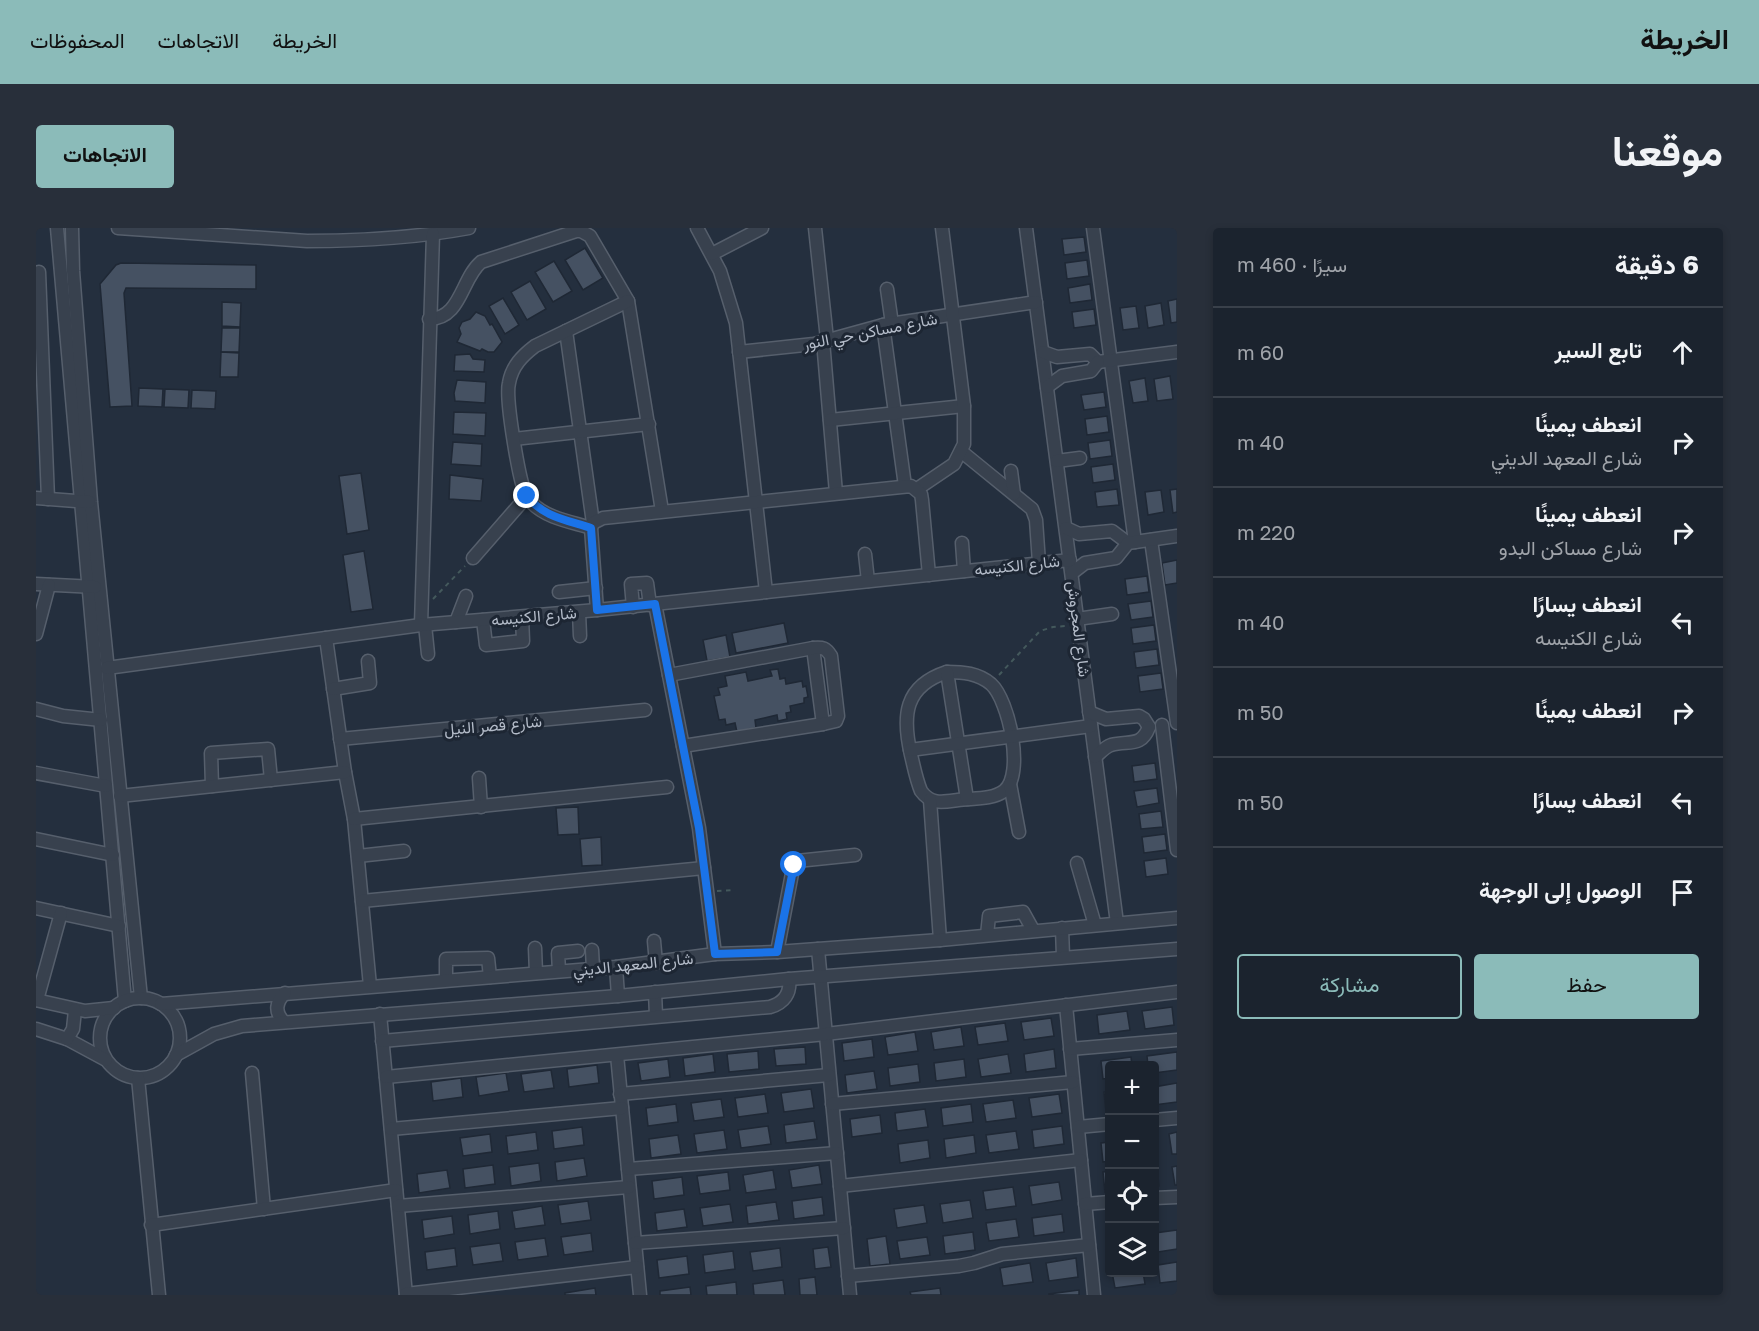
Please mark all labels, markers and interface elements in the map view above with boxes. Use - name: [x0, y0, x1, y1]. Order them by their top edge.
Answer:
- text: الخريطة: [1640, 22, 1729, 55]
- text: المحفوظات: [30, 27, 125, 53]
- text: الاتجاهات: [158, 27, 239, 53]
- text: الخريطة: [272, 27, 337, 53]
- button: الاتجاهات: [36, 125, 174, 188]
- text: موقعنا: [1612, 125, 1723, 175]
- text: 6 دقيقة: [1615, 249, 1699, 280]
- text: سيرًا · 460 m: [1237, 252, 1347, 276]
- street label: شارع مساكن حي النور: [800, 308, 940, 358]
- text: تابع السير: [1554, 336, 1642, 363]
- icon: ahead: [1666, 336, 1699, 369]
- text: 60 m: [1237, 340, 1284, 364]
- text: انعطف يمينًا: [1535, 410, 1642, 437]
- icon: right: [1666, 426, 1699, 459]
- text: 40 m: [1237, 430, 1284, 454]
- text: شارع المعهد الديني: [1491, 445, 1642, 469]
- route end: [513, 482, 539, 508]
- text: انعطف يمينًا: [1535, 500, 1642, 527]
- icon: right: [1666, 516, 1699, 549]
- text: 220 m: [1237, 520, 1295, 544]
- text: شارع مساكن البدو: [1499, 535, 1642, 559]
- street label: شارع الكنيسه: [973, 551, 1061, 581]
- street label: شارع المجروش: [1061, 580, 1095, 678]
- text: انعطف يسارًا: [1532, 590, 1642, 617]
- street label: شارع الكنيسه: [490, 602, 578, 632]
- icon: left: [1666, 606, 1699, 639]
- text: 40 m: [1237, 610, 1284, 634]
- text: شارع الكنيسه: [1535, 625, 1642, 649]
- text: انعطف يمينًا: [1535, 696, 1642, 723]
- icon: right: [1666, 696, 1699, 729]
- text: 50 m: [1237, 700, 1284, 724]
- street label: شارع قصر النيل: [443, 711, 543, 741]
- text: انعطف يسارًا: [1532, 786, 1642, 813]
- icon: left: [1666, 786, 1699, 819]
- text: 50 m: [1237, 790, 1284, 814]
- route start: [780, 851, 806, 877]
- text: الوصول إلى الوجهة: [1479, 876, 1642, 903]
- icon: arrive: [1666, 876, 1699, 909]
- street label: شارع المعهد الديني: [572, 948, 695, 984]
- button: مشاركة: [1237, 954, 1462, 1019]
- button: حفظ: [1474, 954, 1699, 1019]
- map controls: [1105, 1061, 1159, 1277]
- button: +: [1105, 1061, 1159, 1115]
- button: −: [1105, 1115, 1159, 1169]
- button: locate: [1105, 1169, 1159, 1223]
- button: layers: [1105, 1223, 1159, 1277]

